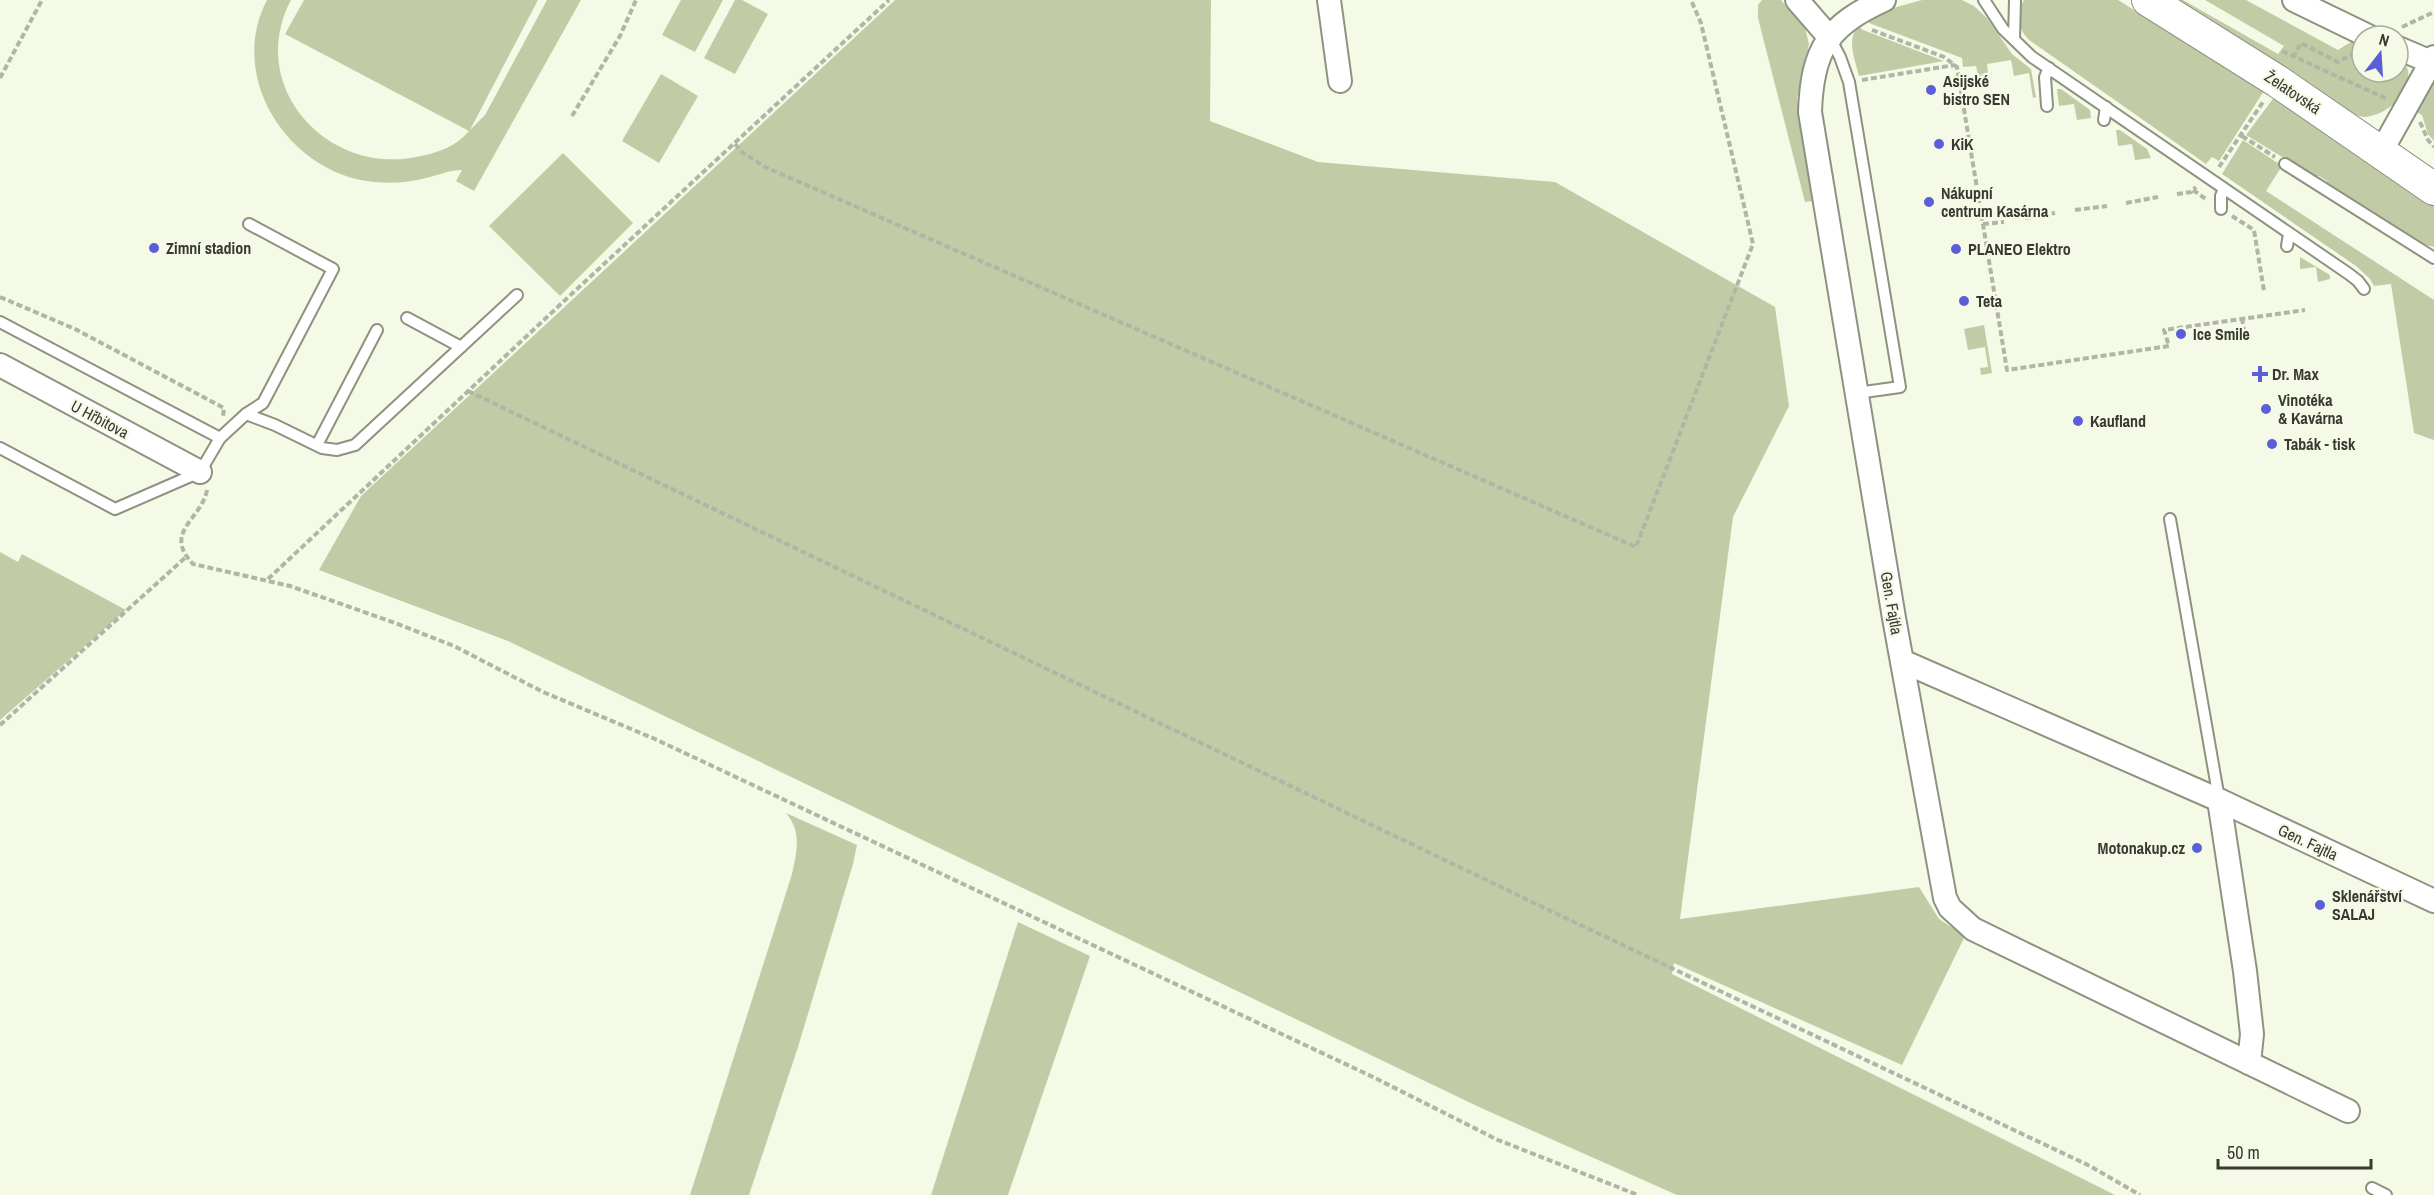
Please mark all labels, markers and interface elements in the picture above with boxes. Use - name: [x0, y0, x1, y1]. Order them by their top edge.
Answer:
- north arrow: [2350, 24, 2410, 84]
- text: N: [2377, 28, 2392, 52]
- street label: Želatovská: [2261, 65, 2326, 119]
- place label: Asijské bistro SEN: [1943, 70, 2010, 110]
- marker: Asijské bistro SEN: [1924, 83, 1938, 97]
- place label: KiK: [1951, 133, 1974, 155]
- marker: KiK: [1932, 137, 1946, 151]
- place label: Nákupní centrum Kasárna: [1941, 182, 2049, 222]
- marker: Nákupní centrum Kasárna: [1922, 195, 1936, 209]
- place label: Zimní stadion: [166, 237, 251, 259]
- place label: PLANEO Elektro: [1968, 238, 2071, 260]
- marker: Zimní stadion: [147, 241, 161, 255]
- marker: PLANEO Elektro: [1949, 242, 1963, 256]
- place label: Teta: [1976, 290, 2003, 312]
- marker: Teta: [1957, 294, 1971, 308]
- place label: Ice Smile: [2193, 323, 2250, 345]
- marker: Ice Smile: [2174, 327, 2188, 341]
- place label: Dr. Max: [2272, 363, 2319, 385]
- marker: Dr. Max: [2253, 367, 2267, 381]
- place label: Vinotéka & Kavárna: [2278, 389, 2344, 429]
- street label: U Hřbitova: [67, 395, 133, 444]
- marker: Vinotéka & Kavárna: [2259, 402, 2273, 416]
- place label: Kaufland: [2090, 410, 2146, 432]
- marker: Kaufland: [2071, 414, 2085, 428]
- place label: Tabák - tisk: [2284, 433, 2356, 455]
- marker: Tabák - tisk: [2265, 437, 2279, 451]
- street label: Gen. Fajtla: [1876, 570, 1908, 637]
- street label: Gen. Fajtla: [2275, 819, 2342, 866]
- place label: Motonakup.cz: [2098, 837, 2185, 859]
- marker: Motonakup.cz: [2190, 841, 2204, 855]
- place label: Sklenářství SALAJ: [2332, 885, 2403, 925]
- marker: Sklenářství SALAJ: [2313, 898, 2327, 912]
- scale bar: [2218, 1132, 2371, 1170]
- text: 50 m: [2227, 1140, 2260, 1165]

